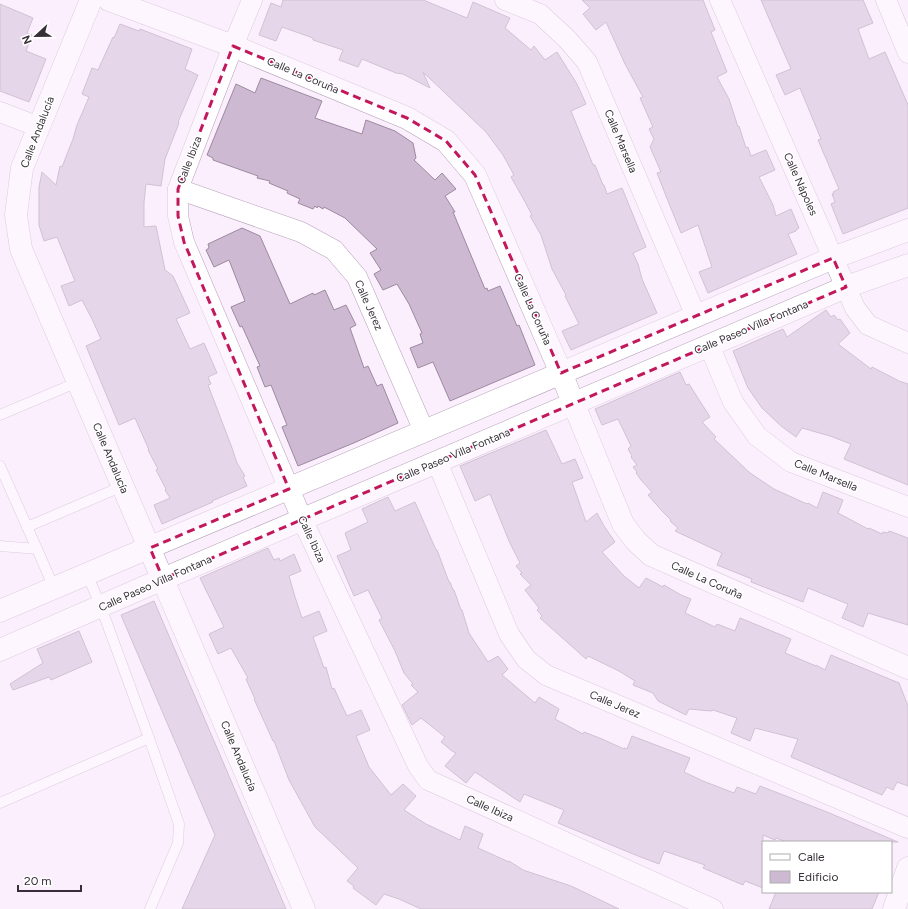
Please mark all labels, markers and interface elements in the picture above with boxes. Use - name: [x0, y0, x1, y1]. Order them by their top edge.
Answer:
- north arrow: [16, 16, 56, 56]
- text: N: [20, 33, 35, 46]
- street label: Calle La Coruña: [265, 54, 341, 97]
- street label: Calle Andalucía: [18, 95, 57, 170]
- street label: Calle Marsella: [601, 108, 640, 175]
- street label: Calle Ibiza: [174, 134, 205, 186]
- street label: Calle Nápoles: [781, 151, 820, 218]
- street label: Calle La Coruña: [511, 271, 554, 347]
- street label: Calle Jerez: [352, 278, 385, 332]
- street label: Calle Paseo Villa Fontana: [692, 298, 810, 357]
- street label: Calle Andalucía: [90, 421, 131, 495]
- street label: Calle Paseo Villa Fontana: [394, 426, 512, 485]
- street label: Calle Marsella: [792, 457, 859, 494]
- street label: Calle Ibiza: [295, 514, 328, 565]
- street label: Calle Paseo Villa Fontana: [97, 553, 214, 614]
- street label: Calle La Coruña: [669, 559, 745, 602]
- street label: Calle Jerez: [587, 688, 642, 721]
- street label: Calle Andalucía: [218, 719, 259, 793]
- street label: Calle Ibiza: [464, 792, 515, 825]
- legend: [762, 841, 892, 893]
- text: Calle: [798, 850, 825, 864]
- scale bar: [18, 867, 81, 893]
- text: Edificio: [798, 870, 838, 884]
- text: 20 m: [24, 874, 52, 888]

